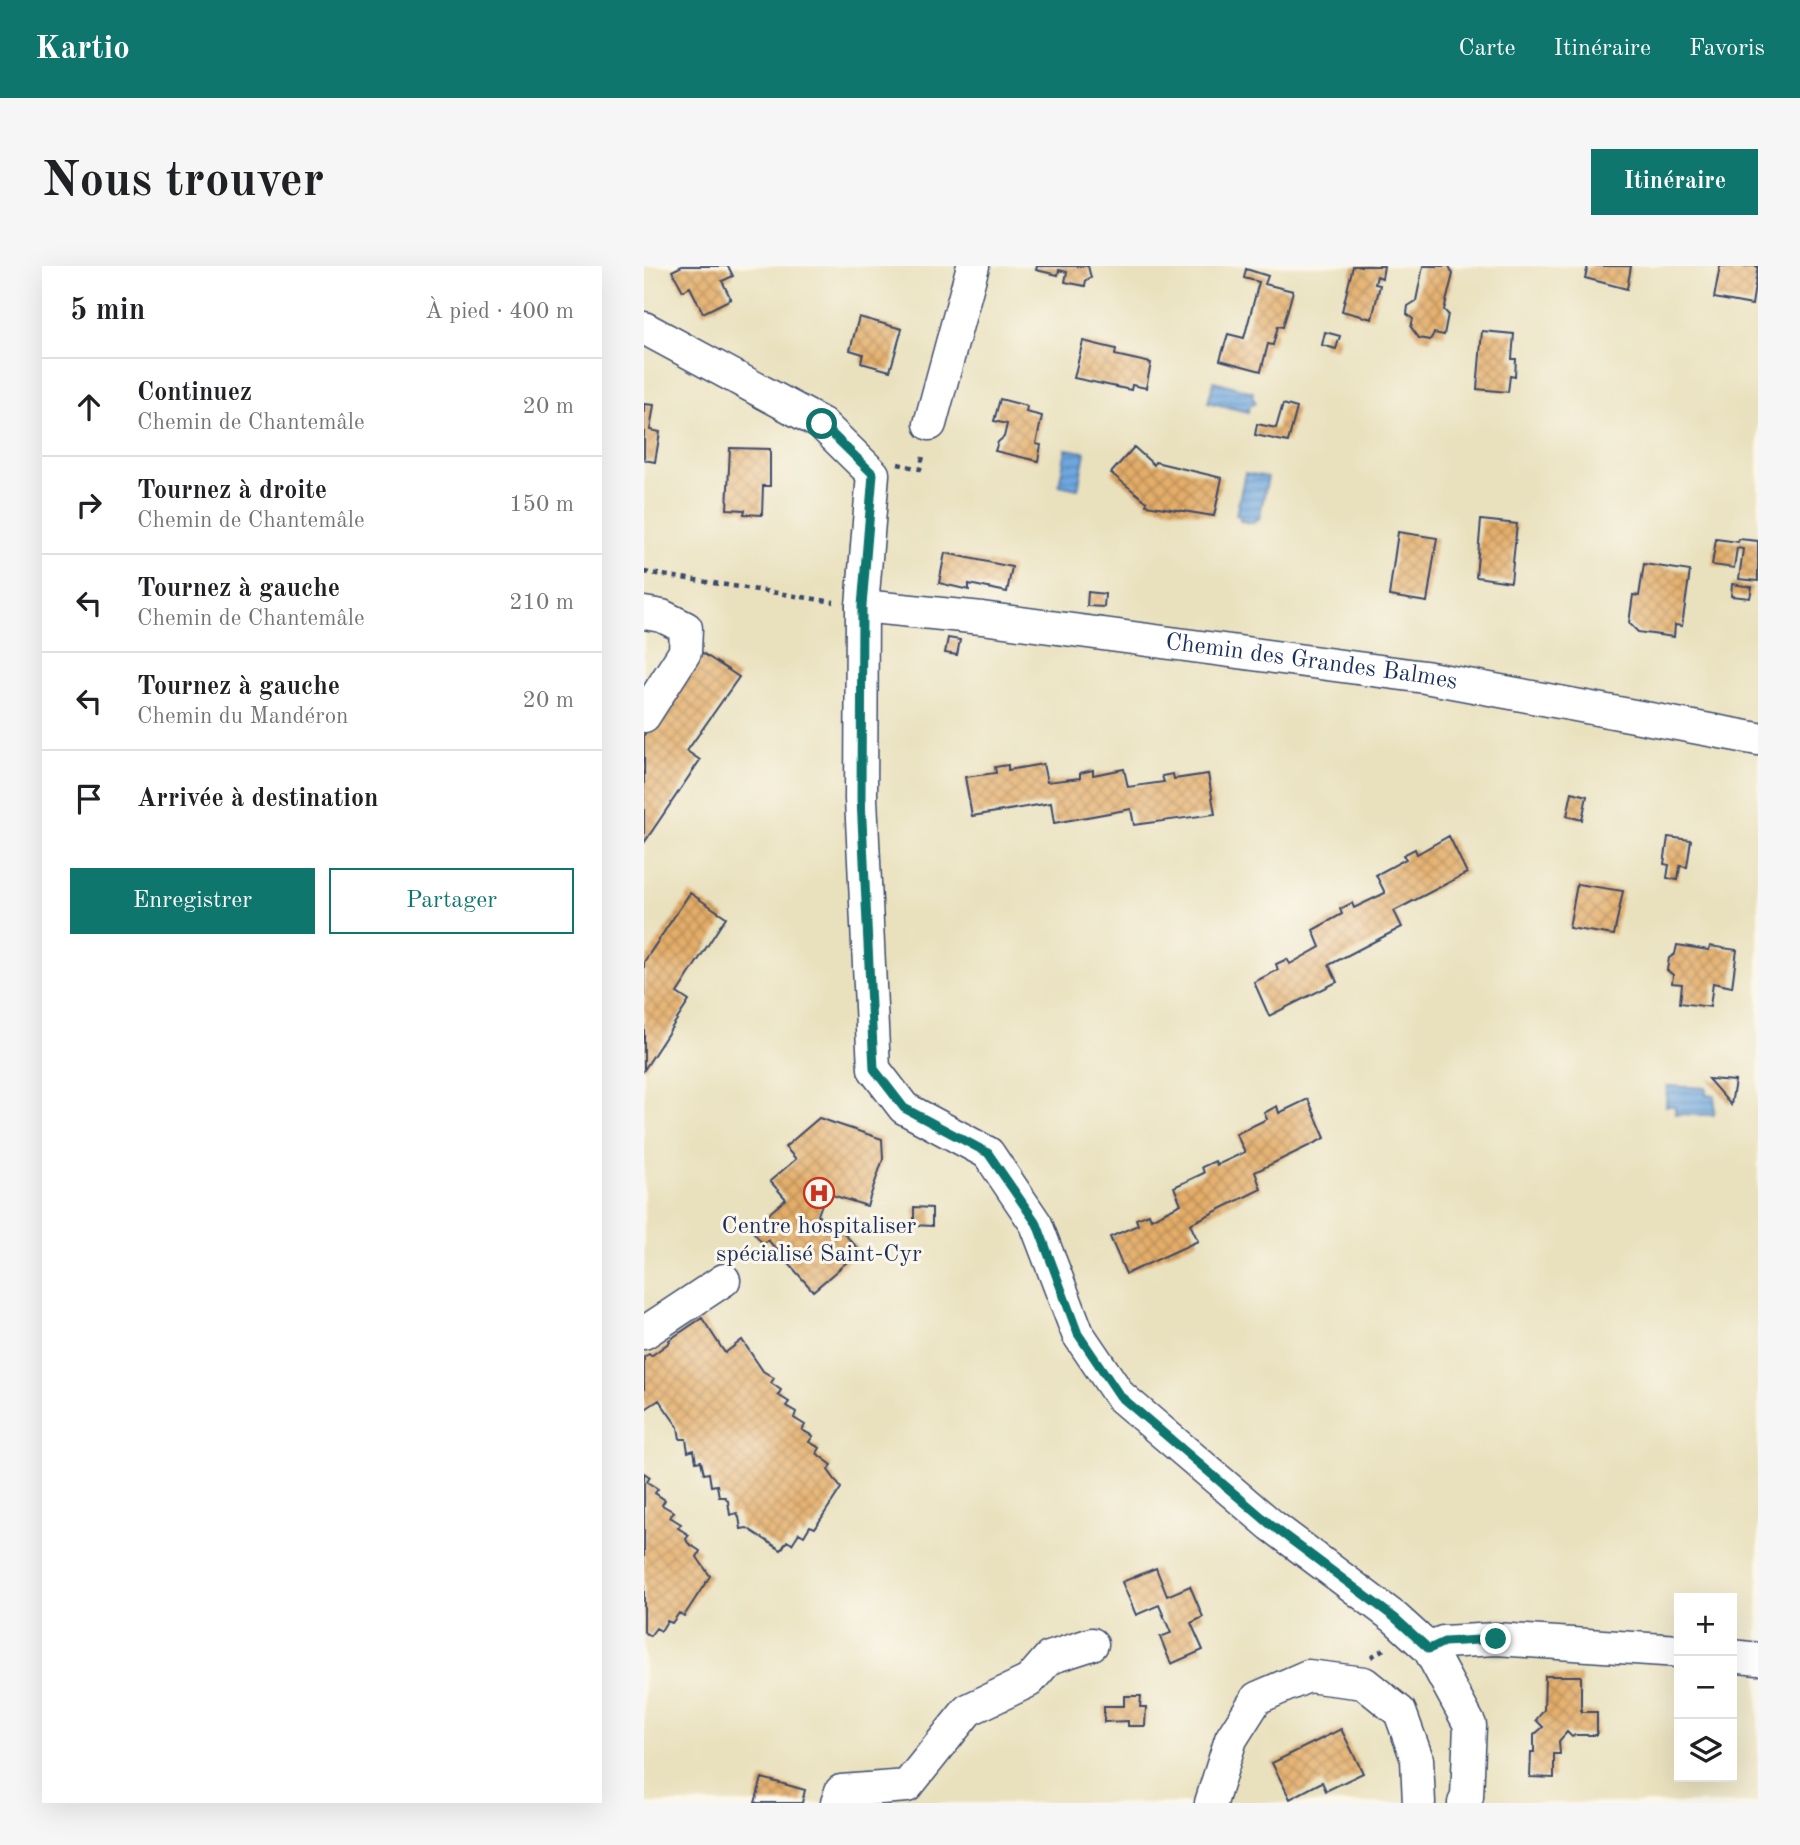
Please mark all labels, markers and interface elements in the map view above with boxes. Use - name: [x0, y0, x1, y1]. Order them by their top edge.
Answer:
- text: Kartio: [35, 33, 130, 66]
- text: Carte: [1458, 37, 1516, 61]
- text: Itinéraire: [1554, 37, 1651, 61]
- text: Favoris: [1689, 37, 1765, 61]
- button: Itinéraire: [1591, 149, 1758, 215]
- text: Nous trouver: [42, 158, 324, 207]
- text: 5 min: [70, 296, 145, 326]
- text: À pied · 400 m: [425, 300, 574, 323]
- text: Continuez: [137, 380, 252, 406]
- icon: ahead: [70, 388, 108, 426]
- text: 20 m: [523, 395, 574, 418]
- route start: [806, 408, 837, 439]
- text: Chemin de Chantemâle: [137, 411, 365, 434]
- text: Tournez à droite: [137, 478, 327, 504]
- icon: right: [70, 486, 108, 524]
- text: 150 m: [509, 493, 574, 516]
- text: Chemin de Chantemâle: [137, 509, 365, 532]
- text: Tournez à gauche: [137, 576, 340, 602]
- icon: left: [70, 584, 108, 622]
- text: 210 m: [509, 591, 574, 614]
- text: Chemin de Chantemâle: [137, 607, 365, 630]
- street label: Chemin des Grandes Balmes: [1164, 631, 1459, 695]
- text: Tournez à gauche: [137, 674, 340, 700]
- icon: left: [70, 682, 108, 720]
- text: 20 m: [523, 689, 574, 712]
- text: Chemin du Mandéron: [137, 705, 348, 728]
- icon: arrive: [70, 780, 108, 818]
- text: Arrivée à destination: [137, 786, 379, 812]
- button: Enregistrer: [70, 868, 315, 934]
- button: Partager: [329, 868, 574, 934]
- hospital icon: Centre hospitaliser spécialisé Saint-Cyr: [802, 1176, 836, 1210]
- place label: Centre hospitaliser spécialisé Saint-Cyr: [716, 1215, 922, 1267]
- map controls: [1674, 1593, 1737, 1782]
- button: +: [1674, 1593, 1737, 1656]
- route end: [1480, 1623, 1511, 1654]
- button: −: [1674, 1656, 1737, 1719]
- button: layers: [1674, 1719, 1737, 1782]

